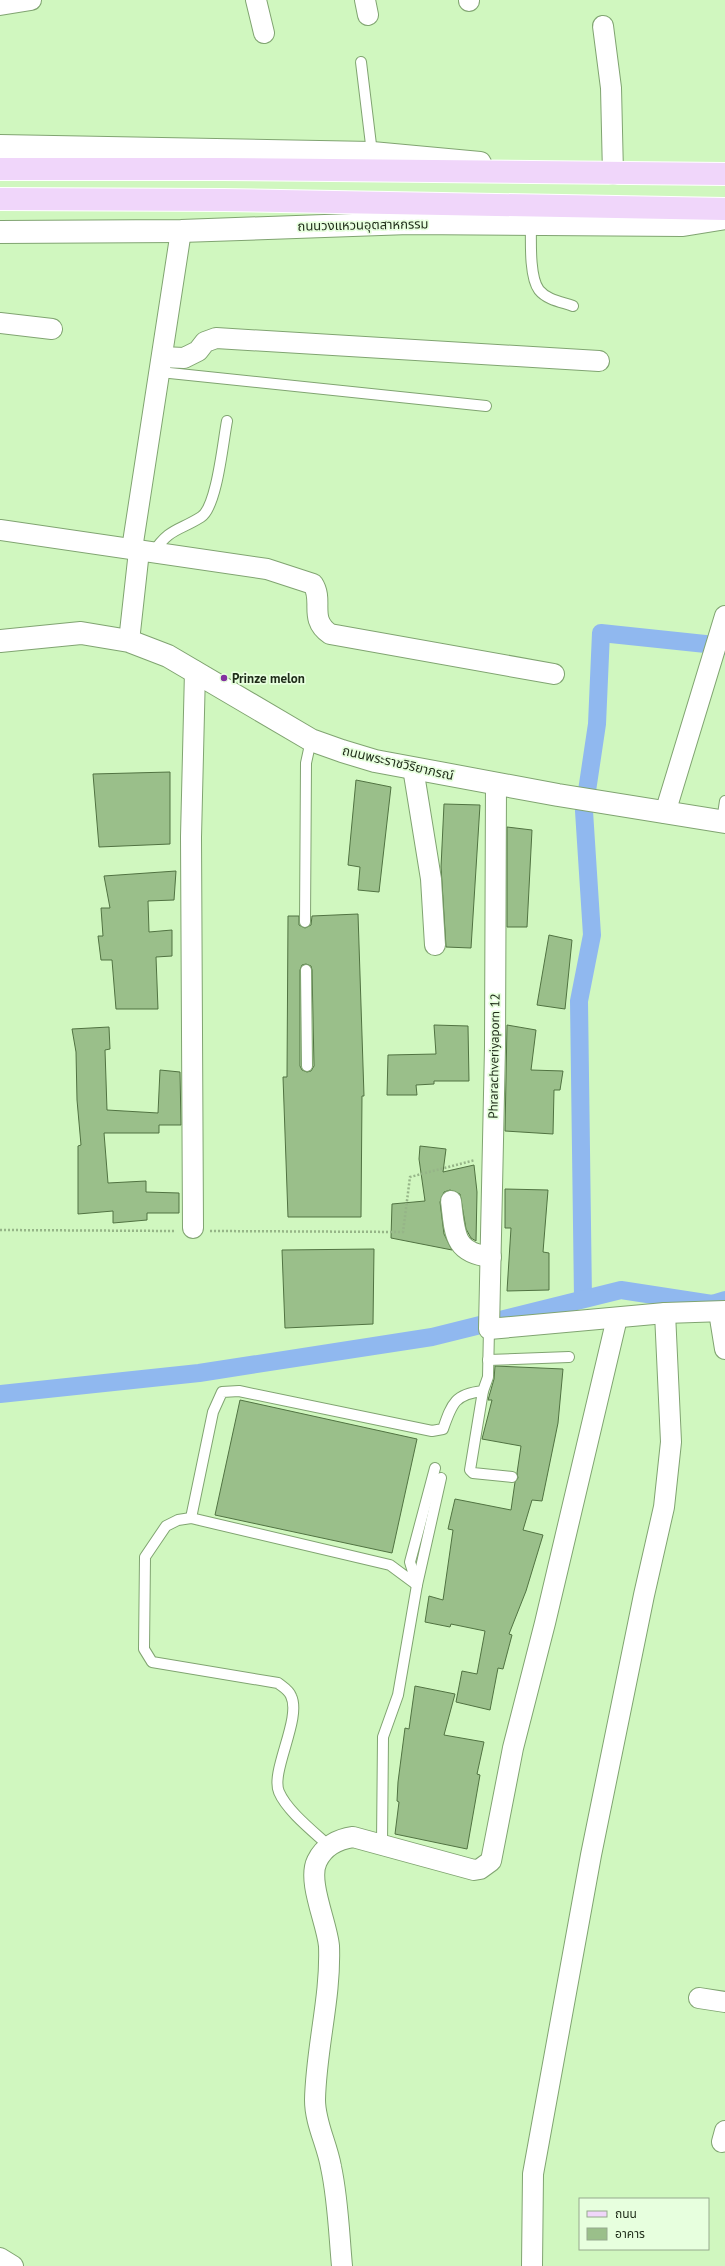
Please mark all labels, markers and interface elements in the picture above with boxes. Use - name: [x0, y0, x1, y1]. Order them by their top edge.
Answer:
- street label: ถนนวงแหวนอุตสาหกรรม: [297, 215, 429, 235]
- place label: Prinze melon: [232, 670, 305, 687]
- marker: Prinze melon: [219, 673, 229, 683]
- street label: ถนนพระราชวิริยาภรณ์: [341, 742, 455, 784]
- street label: Phrarachveriyaporn 12: [484, 993, 504, 1119]
- legend: [579, 2198, 709, 2250]
- text: ถนน: [615, 2206, 637, 2221]
- text: อาคาร: [615, 2226, 645, 2241]

